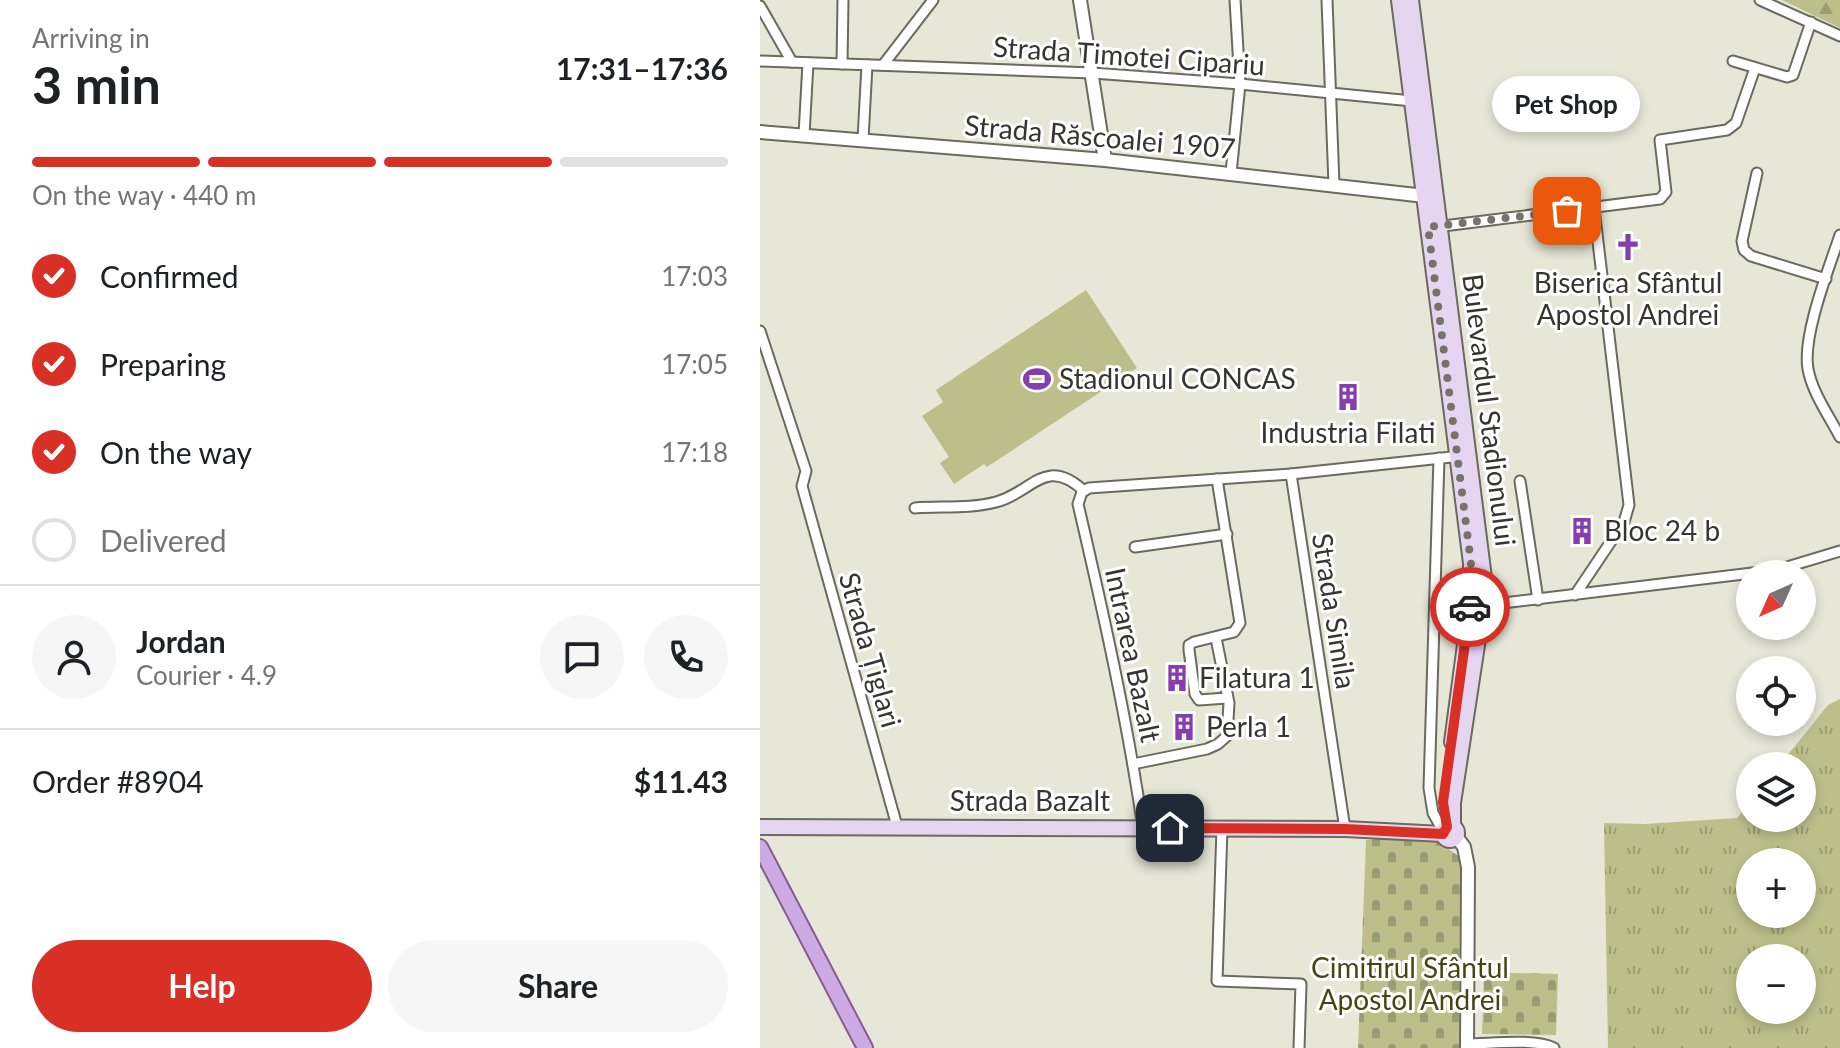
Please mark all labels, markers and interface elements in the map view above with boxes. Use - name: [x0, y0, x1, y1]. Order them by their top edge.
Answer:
- text: Arriving in: [32, 22, 150, 54]
- street label: Strada Timotei Cipariu: [992, 29, 1266, 81]
- text: 17:31–17:36: [556, 50, 728, 86]
- text: 3 min: [32, 53, 161, 115]
- callout: Pet Shop: [1493, 75, 1641, 131]
- text: Pet Shop: [1514, 88, 1618, 120]
- street label: Strada Răscoalei 1907: [963, 107, 1237, 165]
- pin: [1533, 177, 1601, 245]
- text: On the way · 440 m: [32, 179, 256, 211]
- icon: bag: [1545, 189, 1589, 233]
- church icon: Biserica Sfântul Apostol Andrei: [1613, 232, 1643, 262]
- icon: check: [32, 254, 76, 298]
- text: Confirmed: [100, 258, 239, 294]
- text: 17:03: [661, 260, 728, 292]
- place label: Biserica Sfântul Apostol Andrei: [1534, 265, 1722, 331]
- street label: Bulevardul Stadionului: [1456, 272, 1524, 548]
- icon: check: [32, 342, 76, 386]
- text: Preparing: [100, 346, 226, 382]
- text: 17:05: [661, 348, 728, 380]
- place label: Stadionul CONCAS: [1059, 361, 1296, 395]
- sports icon: Stadionul CONCAS: [1022, 364, 1052, 394]
- building icon: Industria Filati: [1333, 382, 1363, 412]
- place label: Industria Filati: [1261, 415, 1435, 449]
- icon: check: [32, 430, 76, 474]
- text: On the way: [100, 434, 252, 470]
- text: 17:18: [661, 436, 728, 468]
- place label: Bloc 24 b: [1604, 513, 1720, 547]
- building icon: Bloc 24 b: [1567, 516, 1597, 546]
- text: Delivered: [100, 522, 227, 558]
- street label: Strada Simila: [1306, 530, 1364, 691]
- north arrow: [1736, 560, 1816, 640]
- map controls: [1736, 560, 1816, 1024]
- street label: Intrarea Bazalt: [1099, 564, 1169, 745]
- courier: [1430, 567, 1510, 647]
- street label: Strada Țiglari: [833, 568, 909, 731]
- icon: car: [1448, 585, 1492, 629]
- button: person: [32, 615, 116, 699]
- button: chat: [540, 615, 624, 699]
- button: phone: [644, 615, 728, 699]
- text: Jordan: [136, 623, 226, 659]
- button: locate: [1736, 656, 1816, 736]
- text: Courier · 4.9: [136, 659, 277, 691]
- place label: Filatura 1: [1199, 660, 1315, 694]
- building icon: Filatura 1: [1162, 663, 1192, 693]
- place label: Perla 1: [1206, 709, 1291, 743]
- building icon: Perla 1: [1169, 712, 1199, 742]
- button: layers: [1736, 752, 1816, 832]
- text: Order #8904: [32, 763, 204, 799]
- text: $11.43: [634, 763, 728, 799]
- street label: Strada Bazalt: [950, 783, 1110, 817]
- pin: [1136, 794, 1204, 862]
- icon: home: [1148, 806, 1192, 850]
- button: +: [1736, 848, 1816, 928]
- button: Help: [32, 940, 372, 1032]
- button: Share: [388, 940, 728, 1032]
- button: −: [1736, 944, 1816, 1024]
- park label: Cimitirul Sfântul Apostol Andrei: [1311, 950, 1509, 1016]

